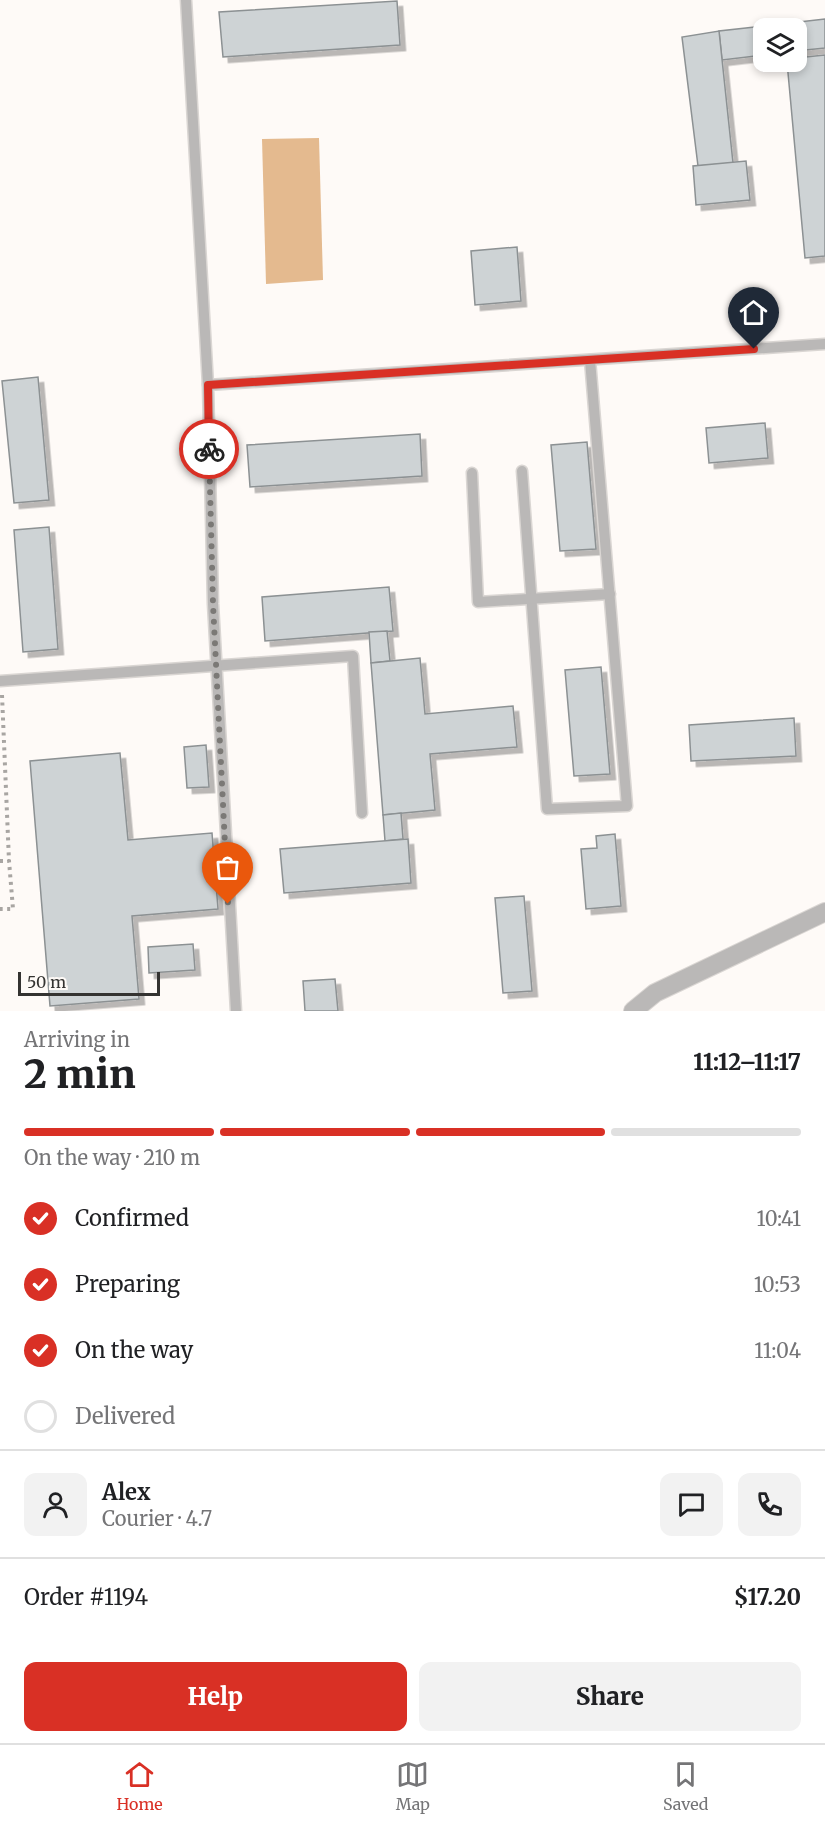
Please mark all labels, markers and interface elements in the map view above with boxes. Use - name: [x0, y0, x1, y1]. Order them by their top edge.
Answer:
- map controls: [753, 18, 807, 72]
- button: layers: [753, 18, 807, 72]
- pin: [728, 287, 779, 349]
- icon: home: [737, 296, 770, 329]
- courier: [179, 419, 239, 479]
- icon: bike: [193, 433, 226, 466]
- pin: [202, 842, 253, 904]
- icon: bag: [211, 851, 244, 884]
- scale bar: [18, 969, 160, 996]
- text: 50 m: [27, 972, 66, 992]
- text: Arriving in: [24, 1027, 130, 1052]
- text: 11:12–11:17: [693, 1048, 801, 1076]
- text: 2 min: [24, 1050, 136, 1099]
- text: On the way · 210 m: [24, 1145, 200, 1170]
- icon: check: [24, 1202, 57, 1235]
- text: Confirmed: [75, 1204, 189, 1232]
- text: 10:41: [757, 1206, 801, 1231]
- icon: check: [24, 1268, 57, 1301]
- text: Preparing: [75, 1270, 180, 1298]
- text: 10:53: [754, 1272, 801, 1297]
- icon: check: [24, 1334, 57, 1367]
- text: On the way: [75, 1336, 193, 1364]
- text: 11:04: [754, 1338, 801, 1363]
- text: Delivered: [75, 1402, 175, 1430]
- button: person: [24, 1473, 87, 1536]
- button: chat: [660, 1473, 723, 1536]
- button: phone: [738, 1473, 801, 1536]
- text: Alex: [102, 1478, 151, 1506]
- text: Courier · 4.7: [102, 1506, 212, 1531]
- text: Order #1194: [24, 1583, 148, 1611]
- text: $17.20: [734, 1583, 801, 1611]
- button: Help: [24, 1662, 407, 1731]
- button: Share: [419, 1662, 801, 1731]
- tab: Home: [117, 1758, 163, 1814]
- tab: Map: [396, 1758, 430, 1814]
- tab: Saved: [663, 1758, 708, 1814]

